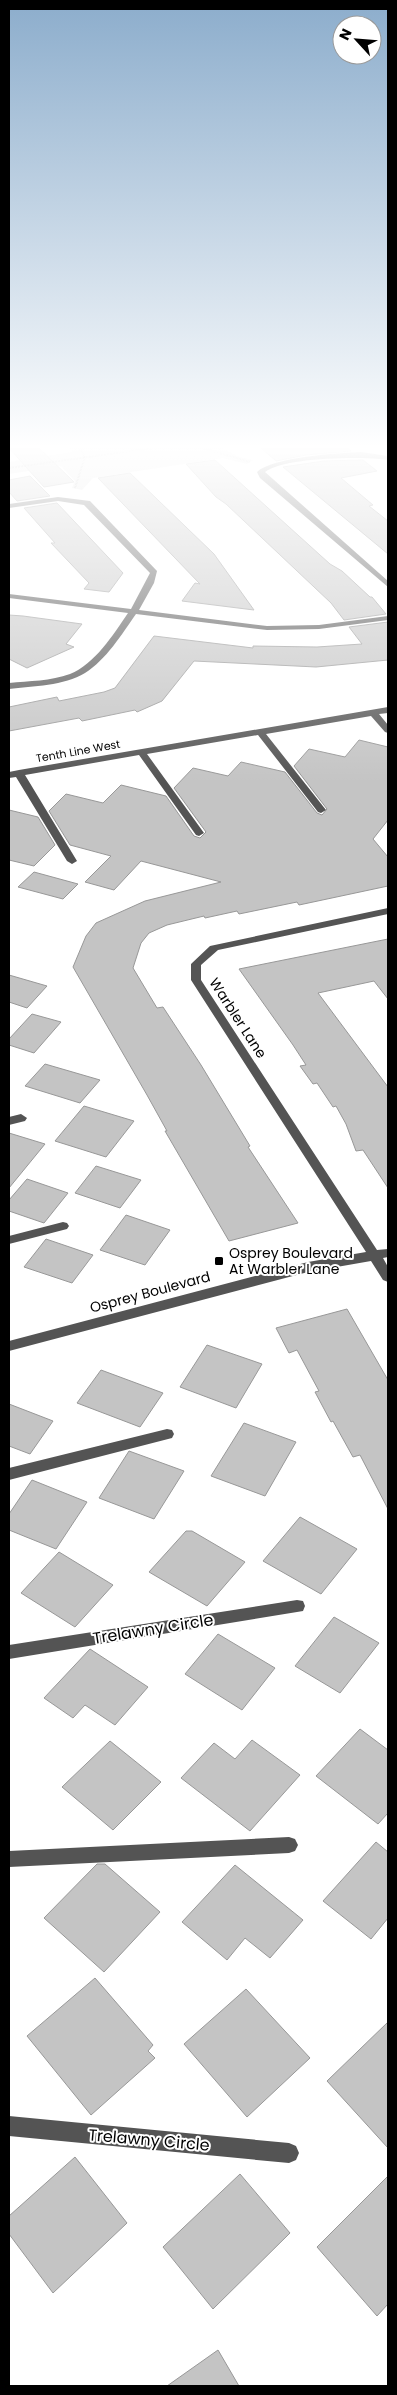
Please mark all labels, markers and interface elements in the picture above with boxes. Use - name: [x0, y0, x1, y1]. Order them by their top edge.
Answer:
- north arrow: [332, 15, 382, 65]
- text: N: [334, 25, 357, 43]
- street label: Tenth Line West: [35, 736, 121, 766]
- street label: Warbler Lane: [205, 974, 272, 1062]
- place label: Osprey Boulevard At Warbler Lane: [229, 1243, 353, 1279]
- marker: Osprey Boulevard At Warbler Lane: [213, 1255, 225, 1267]
- street label: Osprey Boulevard: [88, 1266, 212, 1318]
- street label: Trelawny Circle: [91, 1608, 215, 1650]
- street label: Trelawny Circle: [87, 2123, 211, 2157]

